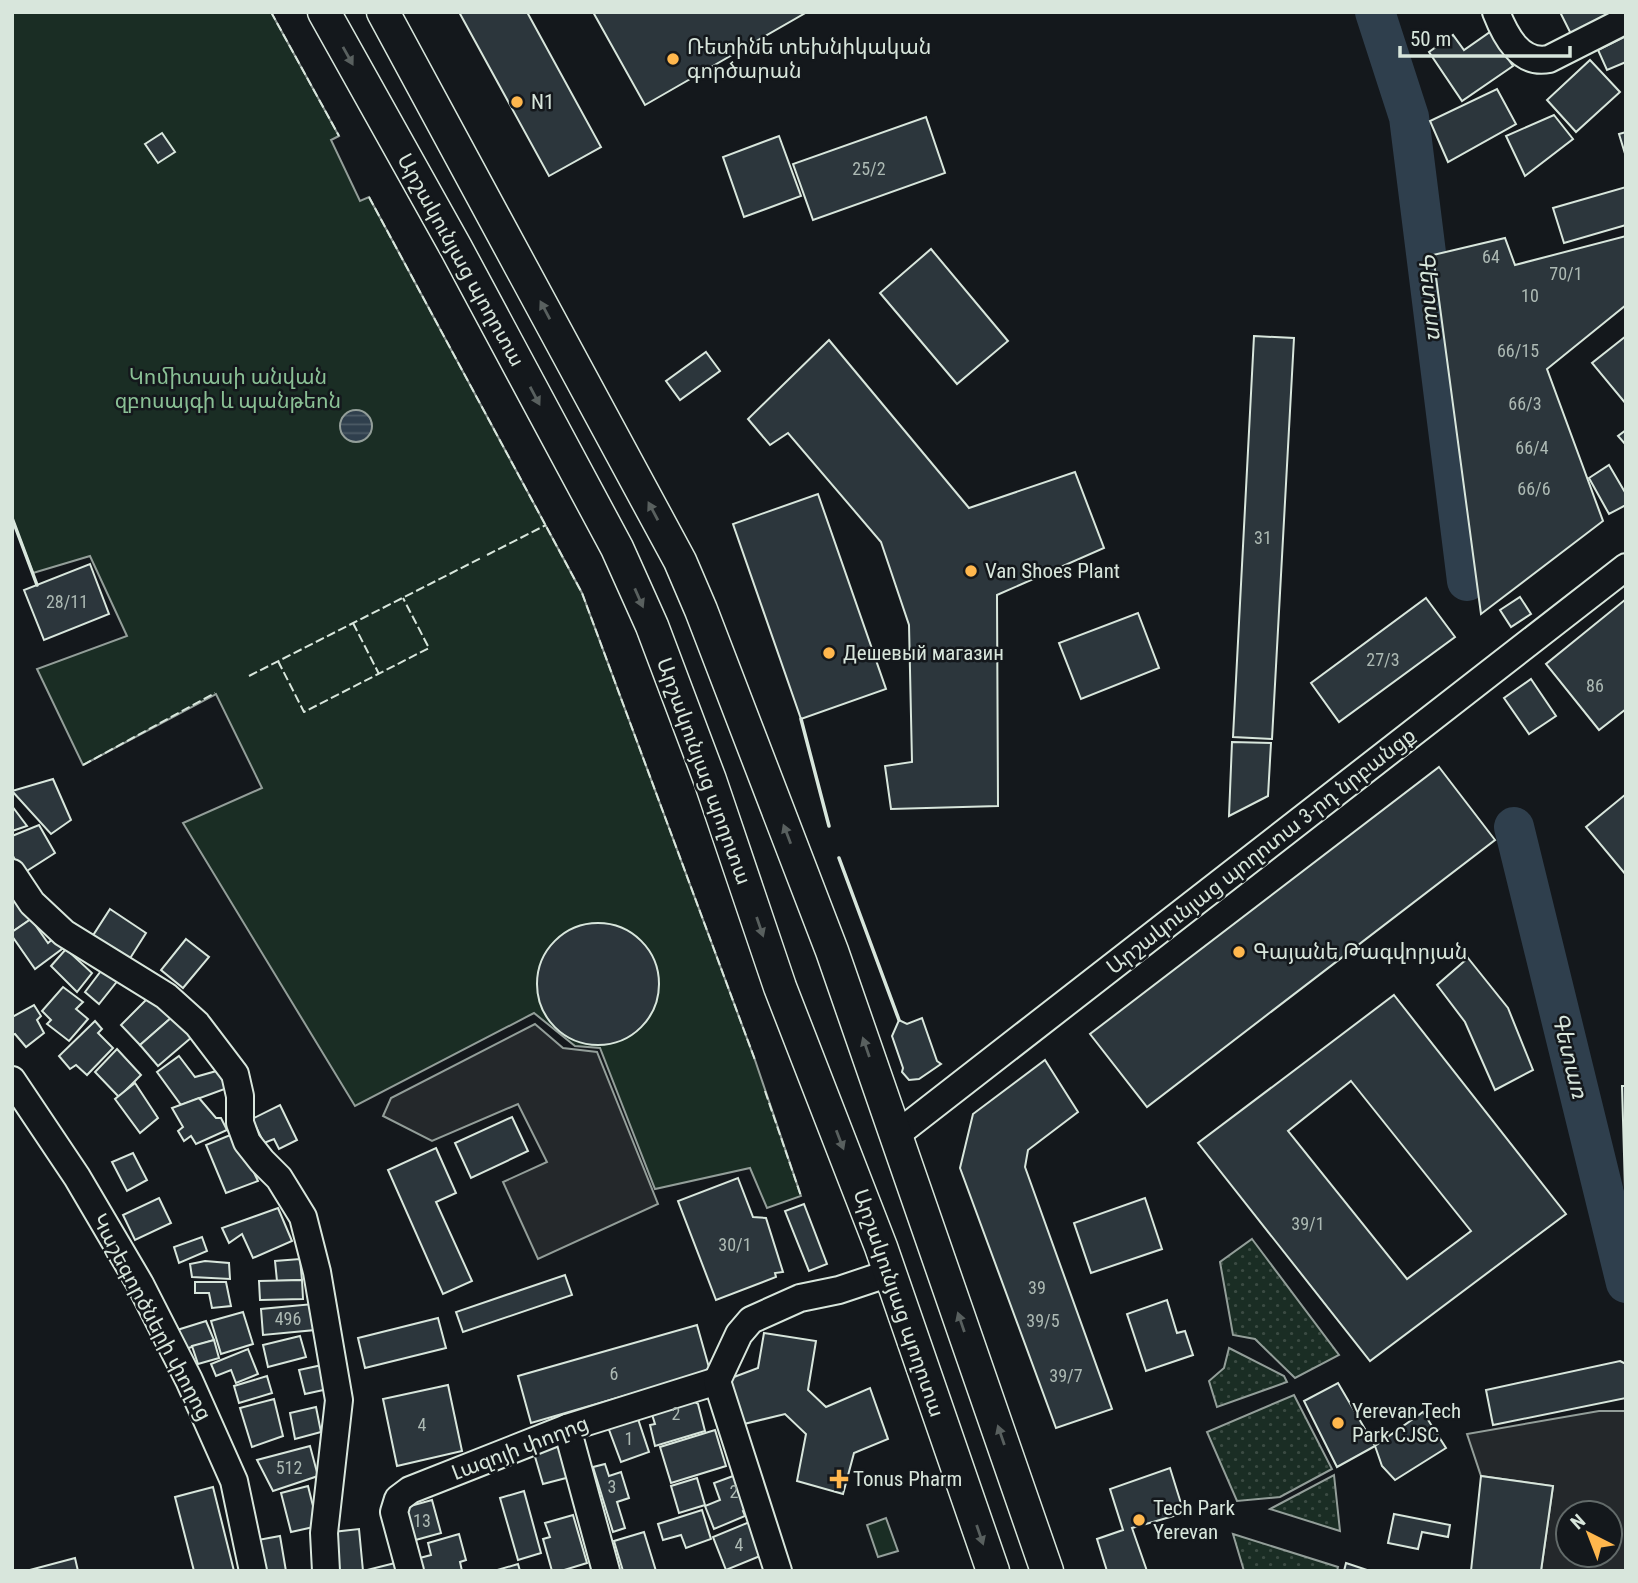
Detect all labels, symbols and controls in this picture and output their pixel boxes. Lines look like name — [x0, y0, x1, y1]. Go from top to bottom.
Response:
scale bar — [1400, 14, 1570, 58]
text: 50 m — [1410, 27, 1451, 51]
place label: Ռետինե տեխնիկական գործարան — [687, 35, 931, 83]
one-way arrow — [342, 47, 354, 66]
marker: Ռետինե տեխնիկական գործարան — [665, 51, 681, 67]
place label: N1 — [531, 90, 554, 114]
marker: N1 — [509, 94, 525, 110]
street label: Արշակունյաց պողոտա — [392, 149, 530, 371]
house number: 25/2 — [852, 158, 886, 179]
house number: 64 — [1482, 246, 1500, 267]
water label: Գետառ — [1412, 250, 1449, 341]
house number: 70/1 — [1549, 263, 1583, 284]
house number: 10 — [1521, 285, 1539, 306]
one-way arrow — [539, 300, 551, 320]
house number: 66/15 — [1497, 340, 1539, 361]
park label: Կոմիտասի անվան զբոսայգի և պանթեոն — [115, 365, 341, 413]
one-way arrow — [529, 386, 541, 406]
house number: 66/3 — [1508, 393, 1542, 414]
house number: 66/4 — [1515, 437, 1549, 458]
house number: 66/6 — [1517, 478, 1551, 499]
one-way arrow — [647, 501, 659, 520]
house number: 31 — [1254, 527, 1272, 548]
place label: Van Shoes Plant — [985, 559, 1120, 583]
marker: Van Shoes Plant — [963, 563, 979, 579]
one-way arrow — [634, 588, 645, 609]
house number: 28/11 — [46, 591, 88, 612]
place label: Дешевый магазин — [843, 641, 1004, 665]
marker: Дешевый магазин — [821, 645, 837, 661]
house number: 27/3 — [1366, 649, 1400, 670]
street label: Արշակունյաց պողոտա — [652, 654, 756, 888]
house number: 86 — [1586, 675, 1604, 696]
street label: Արշակունյաց պողոտա 3-րդ նրբանցք — [1102, 723, 1420, 979]
one-way arrow — [781, 823, 792, 844]
one-way arrow — [755, 916, 766, 937]
place label: Գայանե Թագվորյան — [1253, 940, 1467, 964]
marker: Գայանե Թագվորյան — [1231, 944, 1247, 960]
water label: Գետառ — [1546, 1009, 1593, 1102]
one-way arrow — [860, 1036, 871, 1057]
one-way arrow — [835, 1129, 846, 1150]
street label: Արշակունյաց պողոտա — [849, 1186, 949, 1420]
street label: Կաշեգործների փողոց — [87, 1210, 217, 1424]
house number: 39/1 — [1291, 1213, 1325, 1234]
house number: 30/1 — [718, 1234, 752, 1255]
house number: 39 — [1028, 1277, 1046, 1298]
house number: 496 — [275, 1308, 301, 1329]
house number: 39/5 — [1026, 1310, 1060, 1331]
one-way arrow — [955, 1312, 966, 1333]
house number: 6 — [610, 1363, 618, 1384]
house number: 39/7 — [1049, 1365, 1083, 1386]
place label: Yerevan Tech Park CJSC — [1352, 1399, 1461, 1447]
house number: 2 — [672, 1403, 681, 1424]
street label: Լազոյի փողոց — [448, 1411, 592, 1485]
house number: 4 — [418, 1414, 427, 1435]
marker: Yerevan Tech Park CJSC — [1330, 1415, 1346, 1431]
one-way arrow — [995, 1425, 1006, 1446]
house number: 1 — [625, 1428, 633, 1449]
house number: 512 — [276, 1457, 302, 1478]
place label: Tonus Pharm — [853, 1467, 962, 1491]
marker: Tonus Pharm — [831, 1471, 847, 1487]
house number: 3 — [608, 1476, 616, 1497]
house number: 2 — [730, 1481, 739, 1502]
place label: Tech Park Yerevan — [1153, 1496, 1235, 1544]
north arrow — [1554, 1499, 1624, 1569]
text: N — [1566, 1509, 1590, 1534]
house number: 13 — [413, 1510, 431, 1531]
marker: Tech Park Yerevan — [1131, 1512, 1147, 1528]
one-way arrow — [975, 1524, 986, 1545]
house number: 4 — [735, 1534, 744, 1555]

